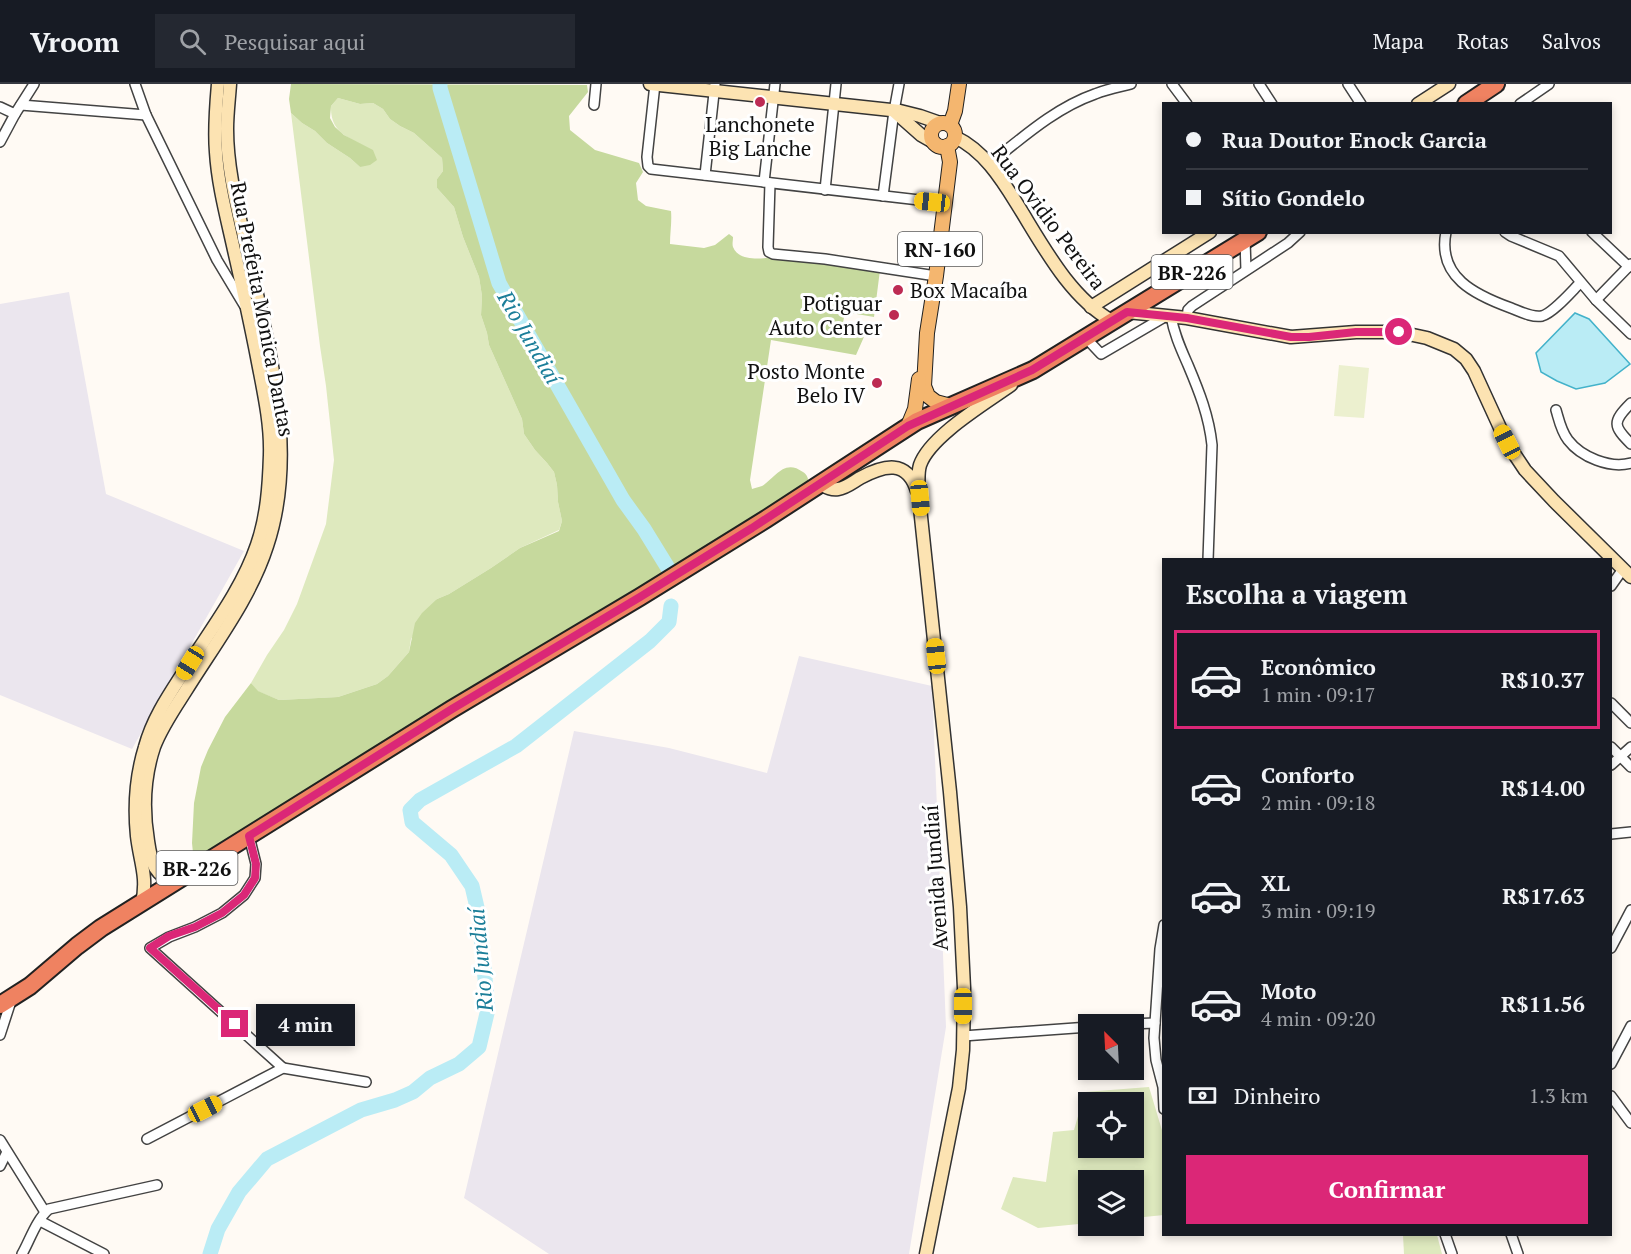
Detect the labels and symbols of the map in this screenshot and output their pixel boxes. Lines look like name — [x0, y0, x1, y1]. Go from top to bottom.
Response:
marker: Lanchonete Big Lanche — [753, 95, 767, 109]
place label: Lanchonete Big Lanche — [705, 110, 815, 162]
street label: Rua Ovidio Pereira — [985, 139, 1113, 295]
street label: Rua Prefeita Monica Dantas — [225, 179, 301, 439]
car — [913, 191, 951, 213]
road number: RN-160 — [898, 232, 982, 266]
road number: BR-226 — [1152, 255, 1232, 289]
place label: Box Macaíba — [910, 276, 1028, 304]
marker: Box Macaíba — [891, 283, 905, 297]
water label: Rio Jundiaí — [491, 284, 570, 392]
place label: Potiguar Auto Center — [769, 289, 882, 341]
marker: Potiguar Auto Center — [887, 308, 901, 322]
route start — [1385, 318, 1412, 345]
place label: Posto Monte Belo IV — [747, 357, 866, 409]
marker: Posto Monte Belo IV — [870, 376, 884, 390]
car — [1491, 422, 1523, 462]
car — [909, 479, 931, 517]
car — [925, 637, 947, 675]
car — [173, 643, 207, 683]
street label: Avenida Jundiaí — [916, 803, 954, 952]
road number: BR-226 — [156, 851, 238, 885]
water label: Rio Jundiaí — [461, 904, 499, 1014]
car — [954, 988, 972, 1024]
callout: 4 min — [256, 1003, 355, 1045]
route end — [221, 1010, 248, 1037]
north arrow — [1078, 1014, 1144, 1080]
car — [185, 1093, 225, 1125]

